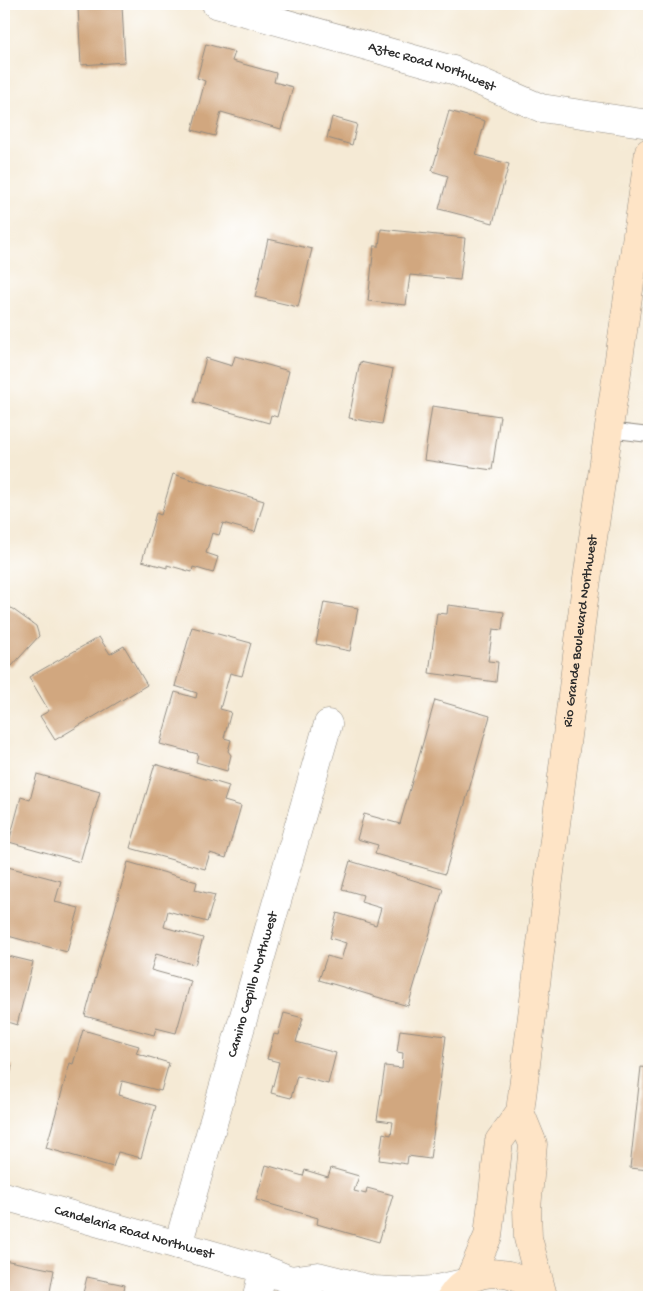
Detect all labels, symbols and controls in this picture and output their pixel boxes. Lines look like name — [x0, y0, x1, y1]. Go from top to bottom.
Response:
street label: Aztec Road Northwest — [366, 38, 499, 96]
street label: Rio Grande Boulevard Northwest — [560, 533, 602, 728]
street label: Camino Cepillo Northwest — [224, 909, 282, 1059]
street label: Candelaria Road Northwest — [52, 1202, 217, 1264]

